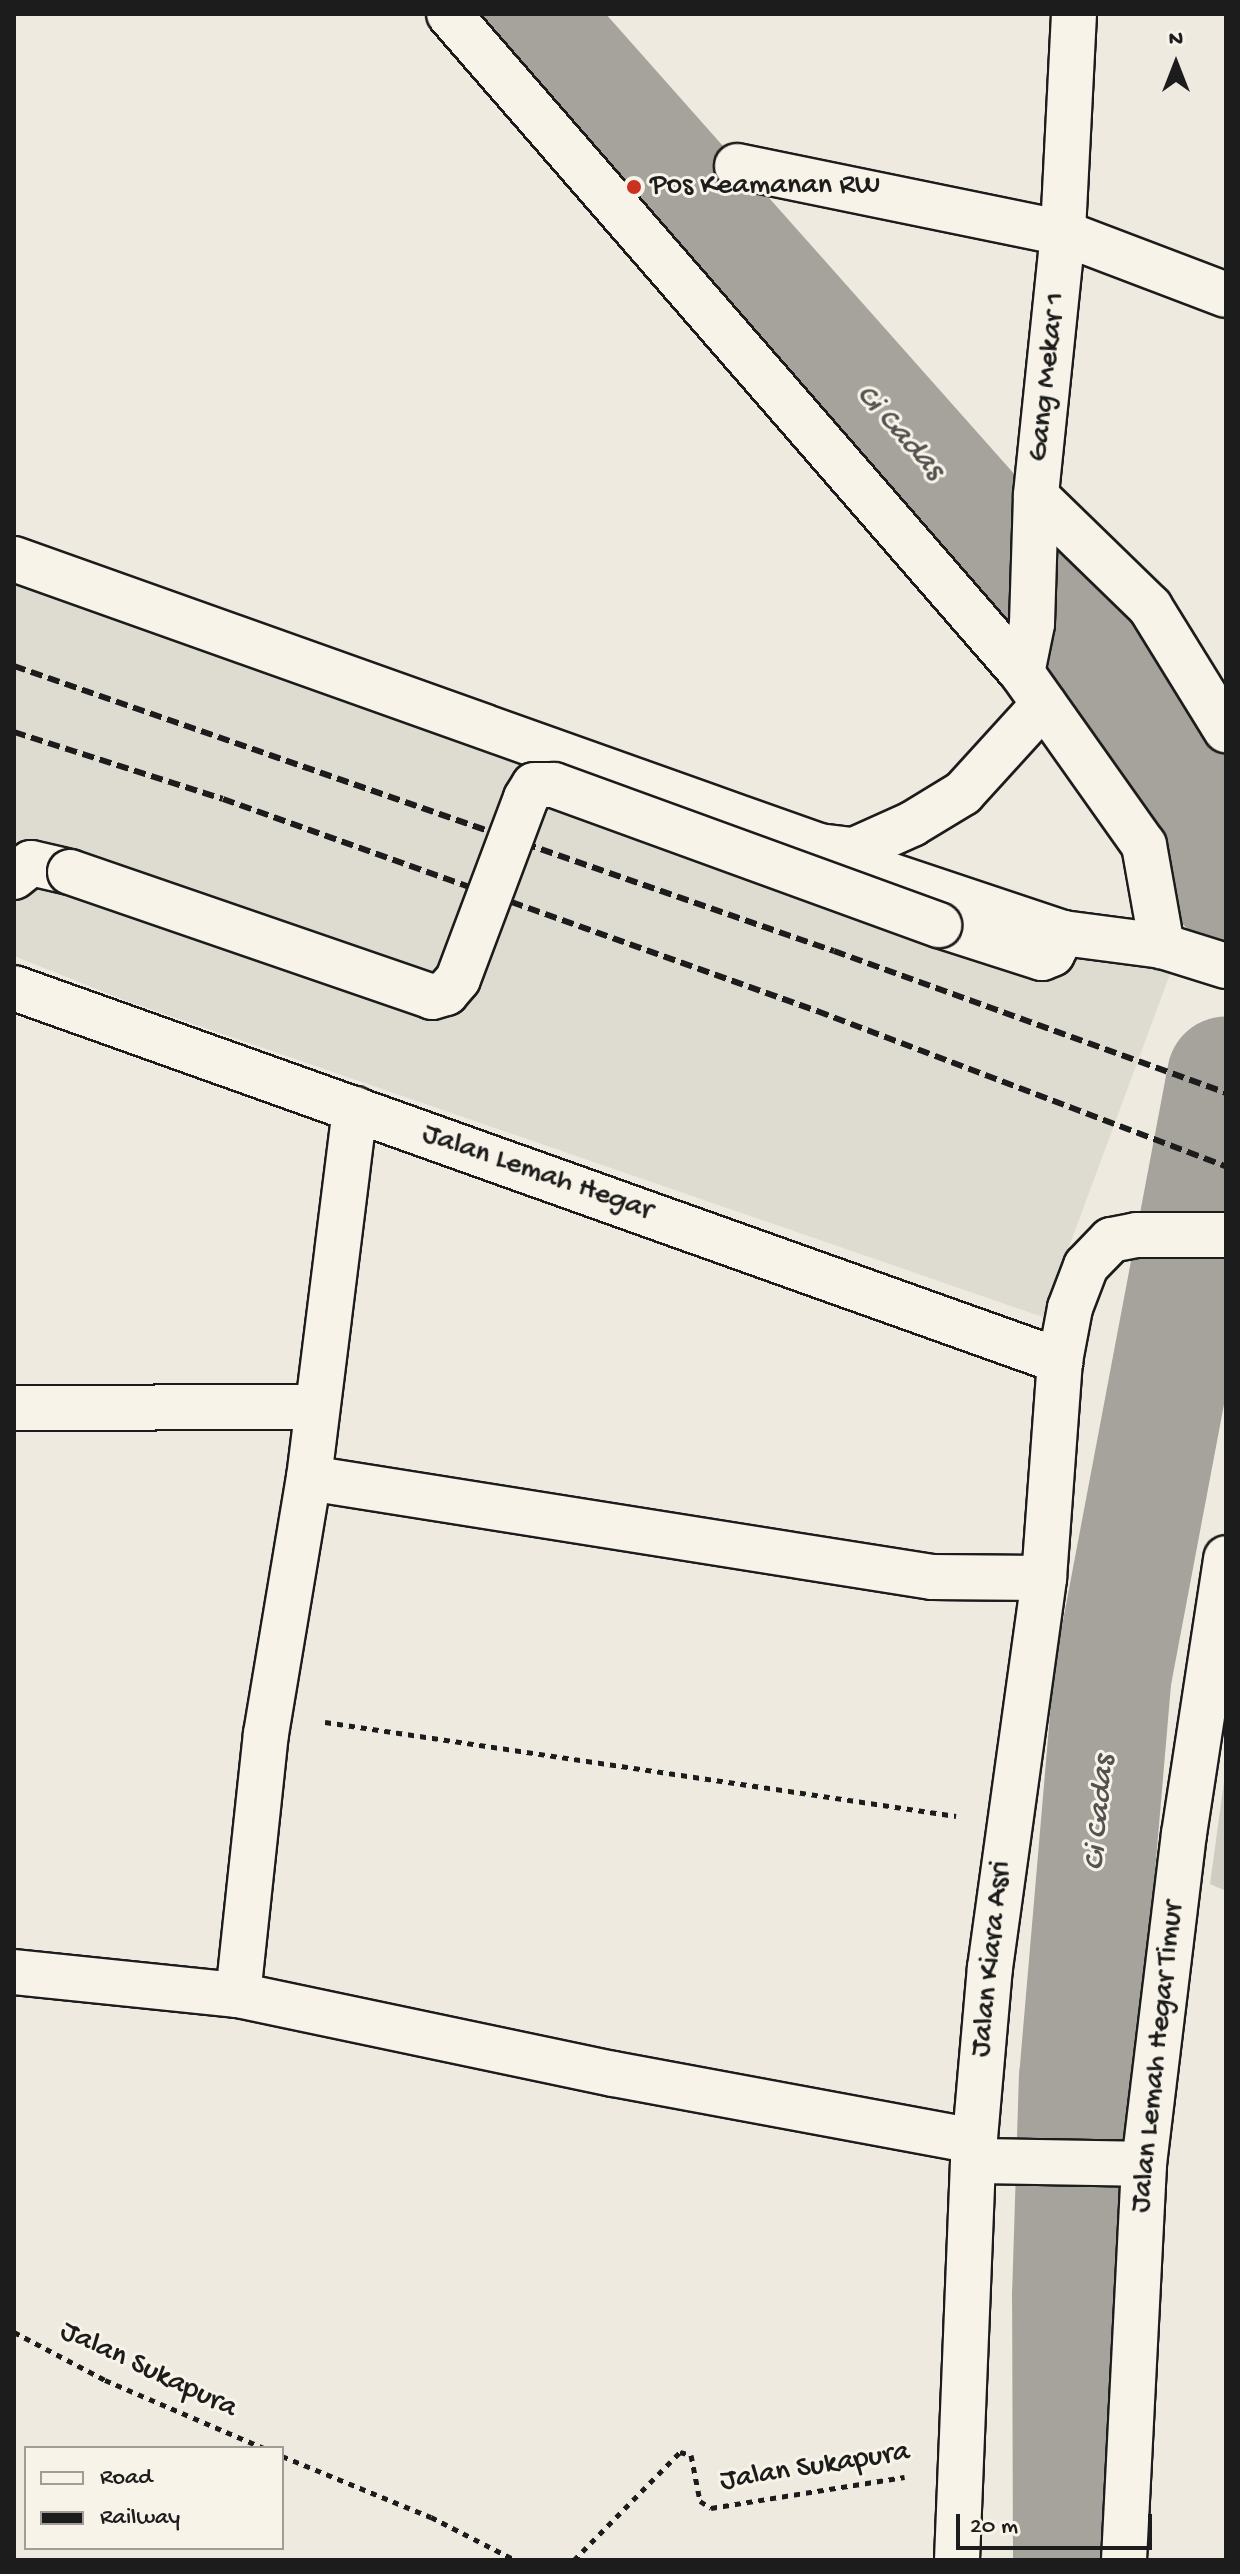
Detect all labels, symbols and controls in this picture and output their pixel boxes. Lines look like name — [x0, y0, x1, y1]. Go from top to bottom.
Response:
north arrow — [1136, 24, 1216, 104]
text: N — [1169, 27, 1183, 53]
place label: Pos Keamanan RW — [650, 169, 880, 205]
marker: Pos Keamanan RW — [625, 178, 643, 196]
street label: Gang Mekar 1 — [1022, 290, 1076, 464]
water label: Ci Cadas — [846, 377, 952, 489]
street label: Jalan Lemah Hegar — [417, 1118, 657, 1230]
water label: Ci Cadas — [1077, 1754, 1125, 1872]
street label: Jalan Kiara Asri — [965, 1859, 1021, 2059]
street label: Jalan Lemah Hegar Timur — [1125, 1900, 1193, 2214]
street label: Jalan Sukapura — [54, 2314, 242, 2428]
street label: Jalan Sukapura — [718, 2435, 912, 2501]
legend — [24, 2446, 284, 2550]
text: Road — [100, 2464, 152, 2493]
scale bar — [960, 2498, 1156, 2548]
text: Railway — [100, 2504, 180, 2533]
text: 20 m — [970, 2513, 1018, 2542]

